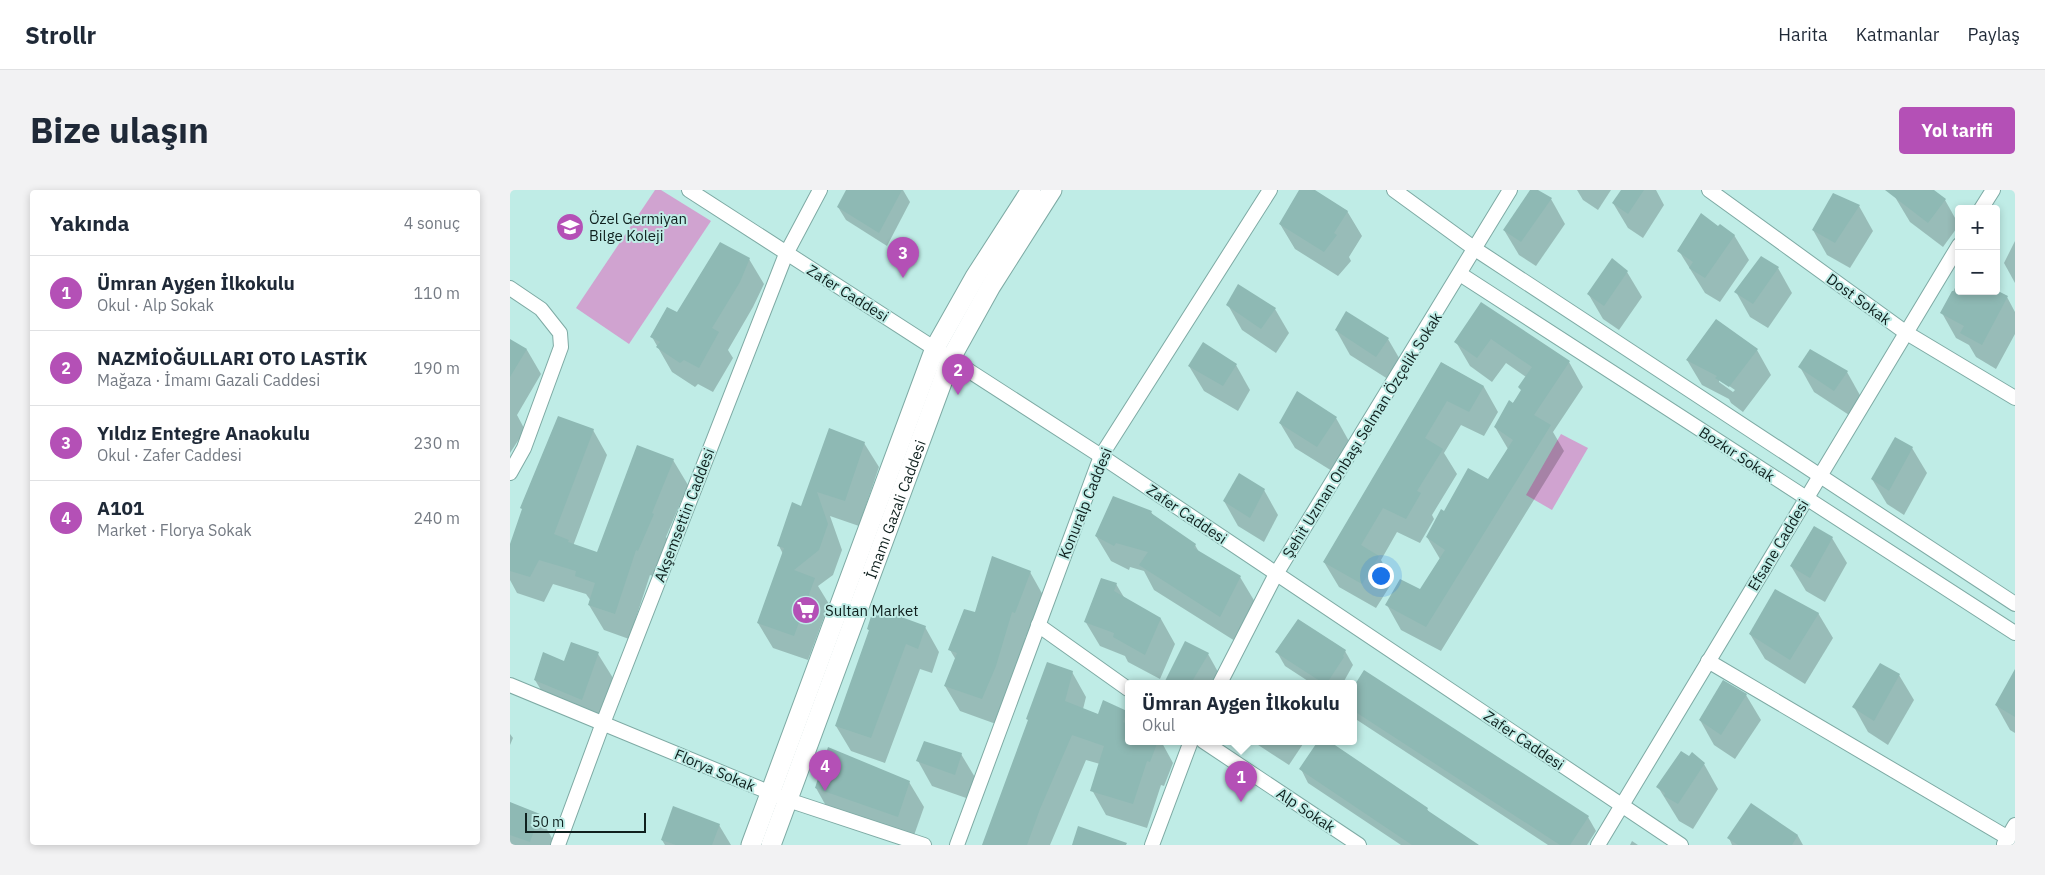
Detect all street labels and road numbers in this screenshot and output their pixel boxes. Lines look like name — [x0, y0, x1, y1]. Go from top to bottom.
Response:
street label: Zafer Caddesi — [804, 260, 892, 326]
street label: Dost Sokak — [1823, 269, 1895, 329]
street label: Şehit Uzman Onbaşı Selman Özçelik Sokak — [1278, 309, 1446, 561]
street label: Bozkır Sokak — [1695, 422, 1779, 486]
street label: İmamı Gazali Caddesi — [861, 437, 929, 581]
street label: Akşemsettin Caddesi — [650, 445, 718, 585]
street label: Konuralp Caddesi — [1054, 445, 1116, 561]
street label: Zafer Caddesi — [1143, 480, 1231, 548]
street label: Efsane Caddesi — [1743, 496, 1813, 594]
street label: Zafer Caddesi — [1480, 706, 1568, 774]
street label: Florya Sokak — [672, 744, 758, 796]
street label: Alp Sokak — [1273, 783, 1339, 837]

